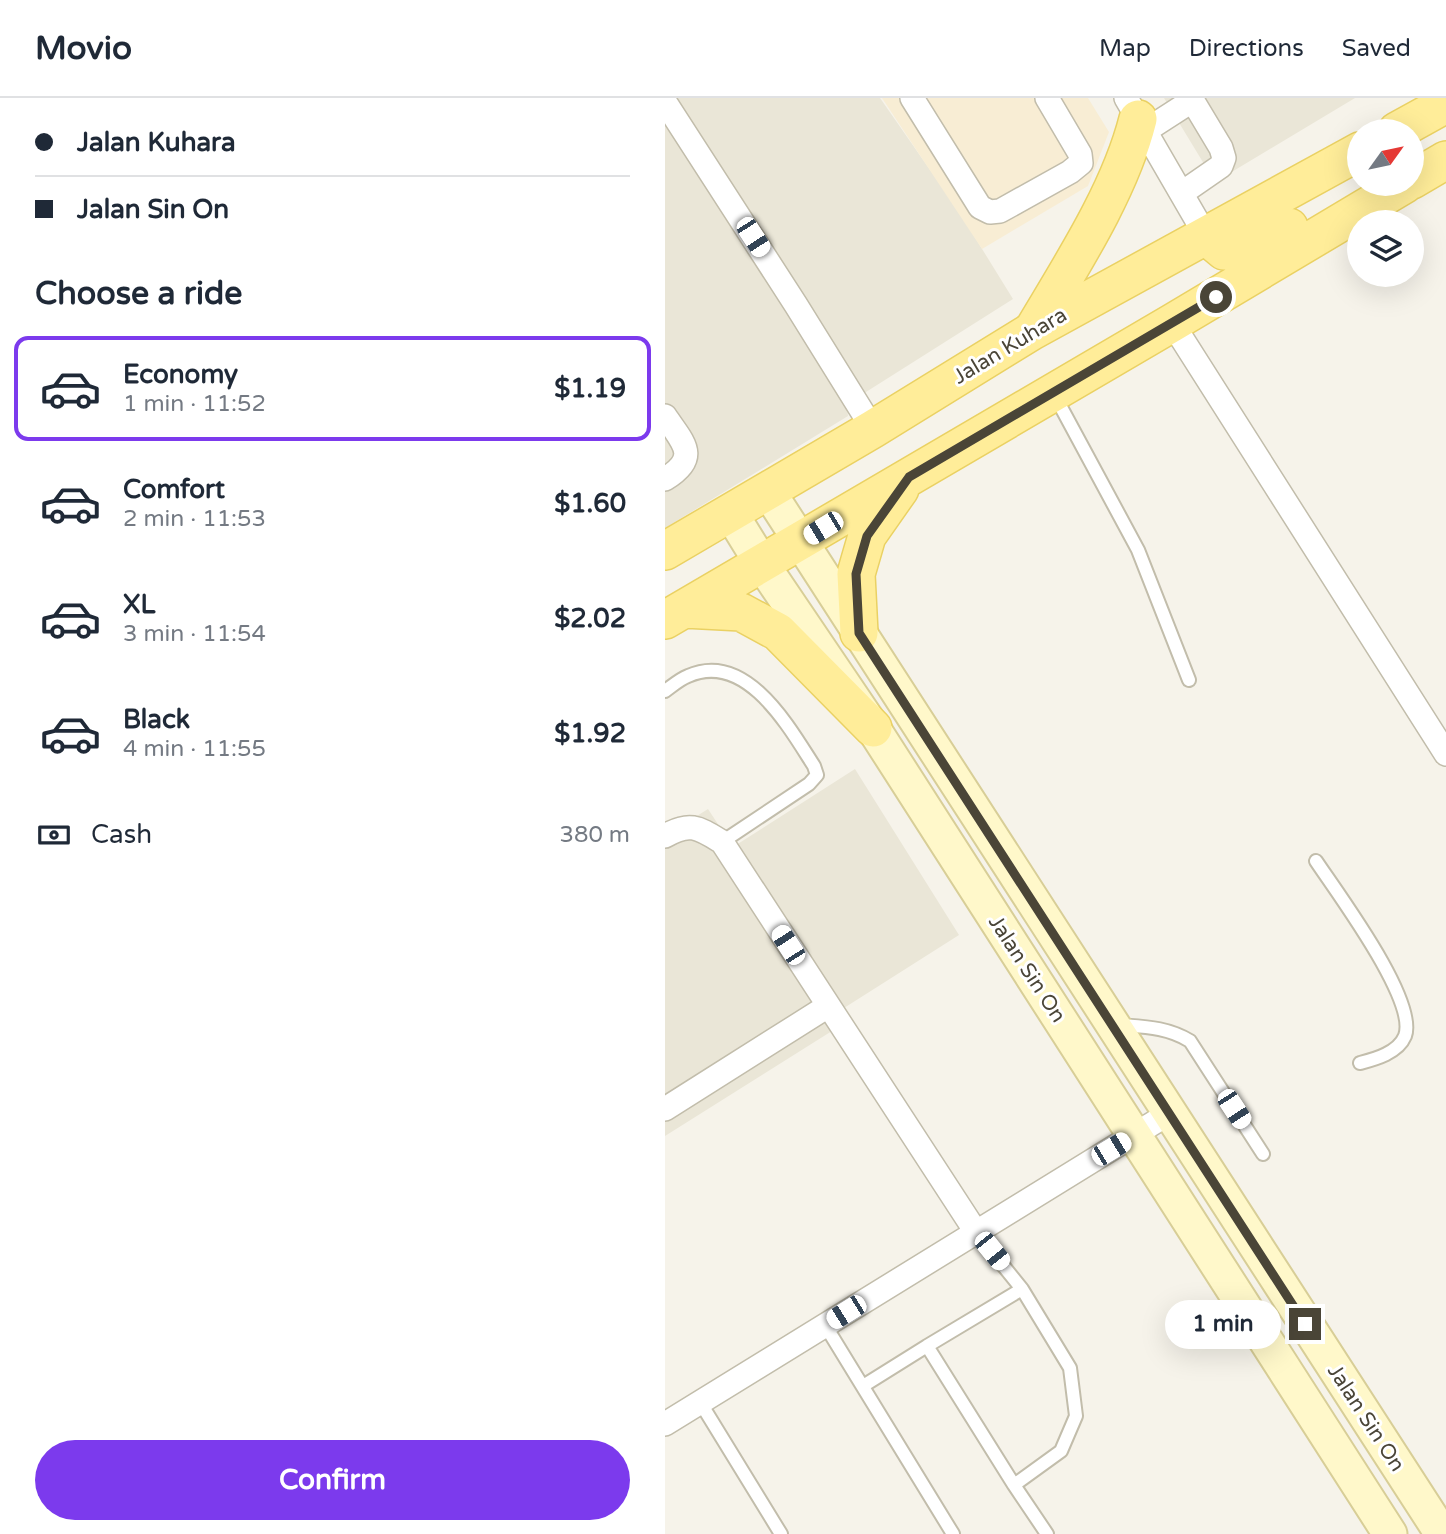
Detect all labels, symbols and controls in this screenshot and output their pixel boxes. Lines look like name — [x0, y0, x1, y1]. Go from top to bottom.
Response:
text: Movio — [35, 29, 132, 68]
text: Map — [1099, 34, 1151, 63]
text: Directions — [1189, 34, 1304, 63]
text: Saved — [1342, 34, 1411, 63]
north arrow — [1347, 119, 1425, 196]
map controls — [1347, 119, 1424, 287]
text: Jalan Kuhara — [77, 127, 236, 158]
text: Jalan Sin On — [77, 194, 229, 225]
button: layers — [1347, 210, 1424, 287]
car — [733, 214, 774, 260]
text: Choose a ride — [35, 275, 242, 313]
route start — [1200, 281, 1232, 313]
street label: Jalan Kuhara — [949, 302, 1071, 390]
icon: car — [39, 357, 102, 420]
text: Economy — [123, 359, 238, 390]
text: $1.19 — [554, 373, 626, 404]
text: 1 min · 11:52 — [123, 390, 266, 418]
icon: car — [39, 472, 102, 535]
text: Comfort — [123, 474, 225, 505]
text: $1.60 — [554, 488, 626, 519]
text: 2 min · 11:53 — [123, 505, 266, 533]
car — [800, 508, 847, 548]
icon: car — [39, 587, 102, 650]
text: XL — [123, 589, 155, 620]
text: $2.02 — [554, 603, 626, 634]
text: 3 min · 11:54 — [123, 620, 266, 648]
icon: car — [39, 702, 102, 765]
text: Black — [123, 704, 190, 735]
text: $1.92 — [554, 718, 626, 749]
text: 4 min · 11:55 — [123, 735, 266, 763]
icon: cash — [35, 816, 73, 854]
text: Cash — [91, 819, 152, 850]
text: 380 m — [560, 821, 630, 849]
street label: Jalan Sin On — [983, 911, 1071, 1027]
car — [768, 922, 809, 968]
car — [1214, 1086, 1255, 1132]
car — [1088, 1129, 1135, 1169]
car — [971, 1228, 1014, 1274]
car — [823, 1292, 870, 1332]
callout: 1 min — [1165, 1300, 1281, 1348]
route end — [1289, 1308, 1321, 1340]
text: 1 min — [1192, 1310, 1254, 1338]
street label: Jalan Sin On — [1322, 1360, 1410, 1476]
button: Confirm — [35, 1440, 630, 1520]

